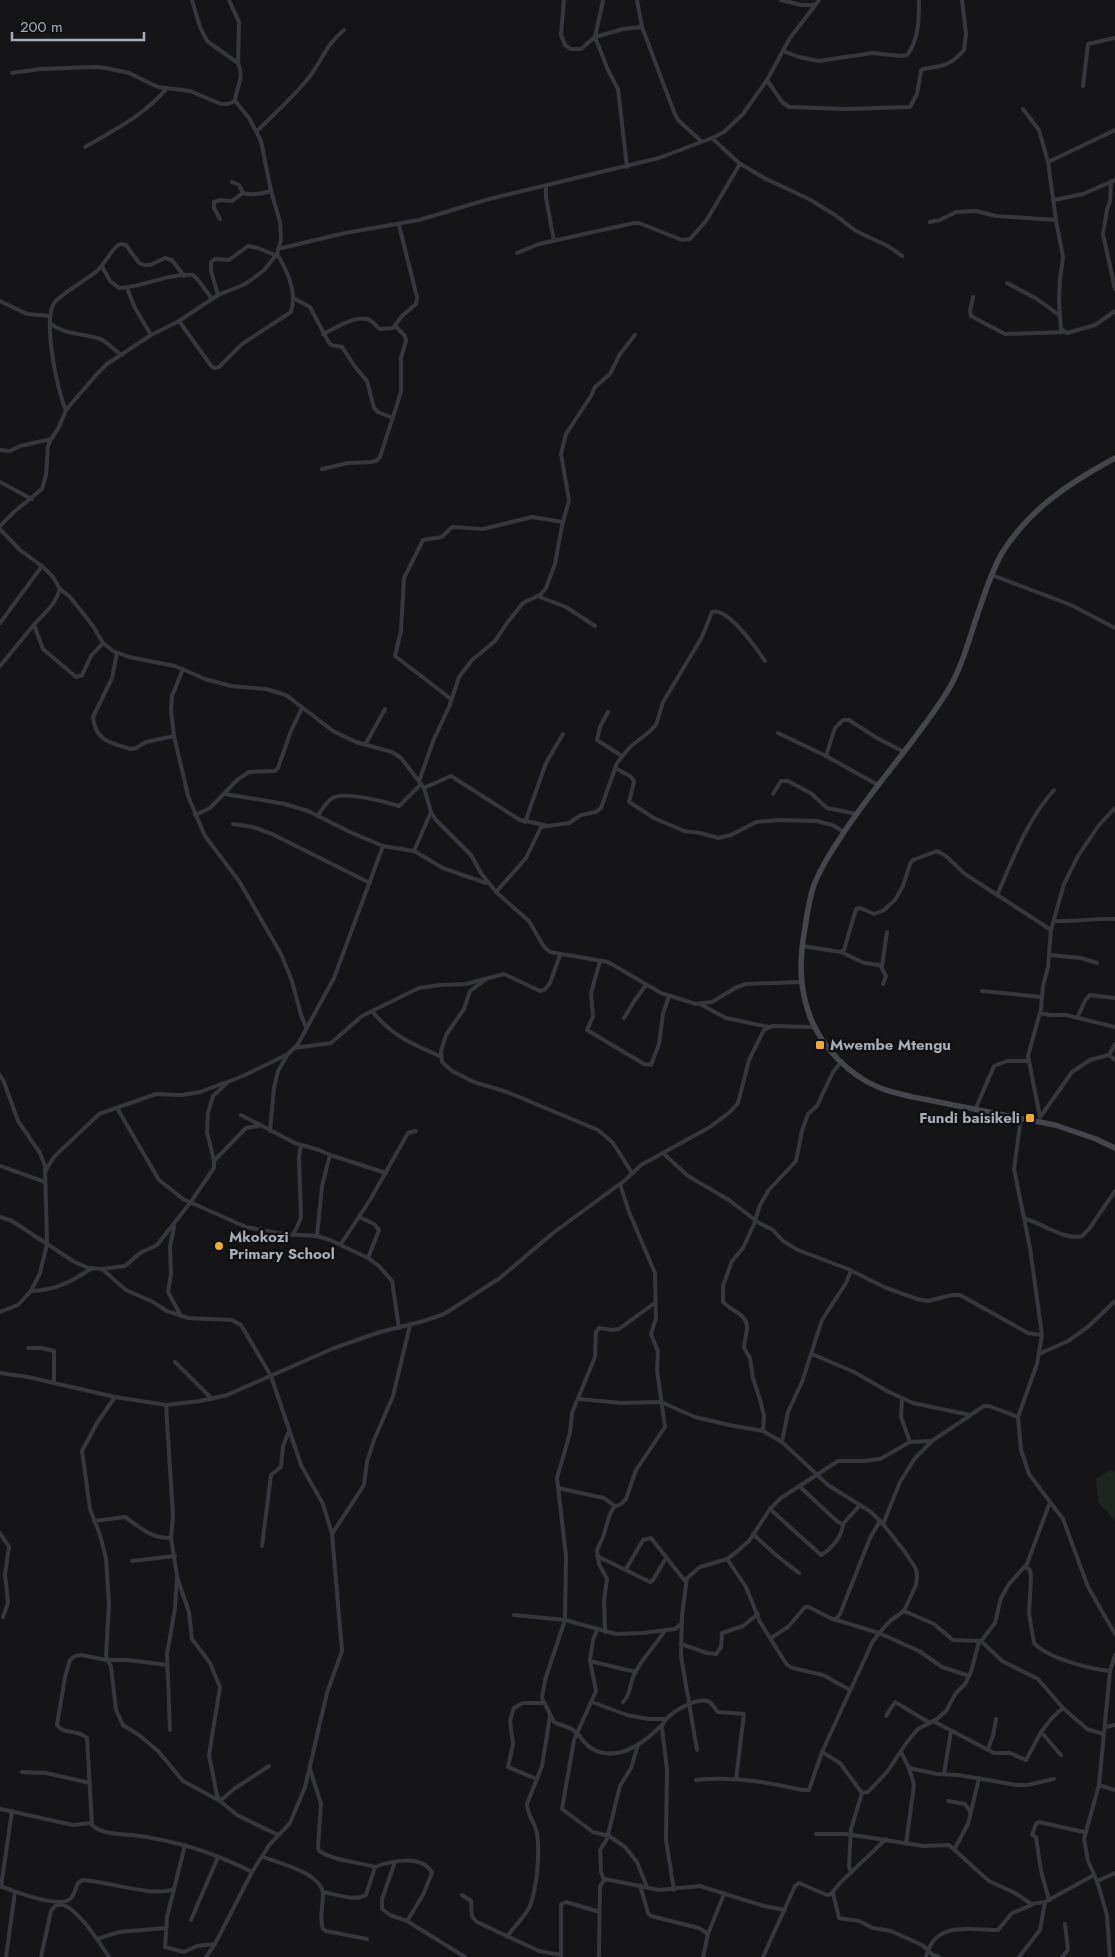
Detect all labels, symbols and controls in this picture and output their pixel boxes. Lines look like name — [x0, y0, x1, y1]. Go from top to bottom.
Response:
scale bar — [12, 10, 145, 42]
text: 200 m — [20, 16, 63, 38]
place label: Mwembe Mtengu — [830, 1034, 951, 1056]
marker: Mwembe Mtengu — [814, 1039, 826, 1051]
place label: Fundi baisikeli — [919, 1107, 1020, 1129]
marker: Fundi baisikeli — [1024, 1112, 1036, 1124]
place label: Mkokozi Primary School — [229, 1226, 335, 1265]
marker: Mkokozi Primary School — [213, 1240, 225, 1252]

